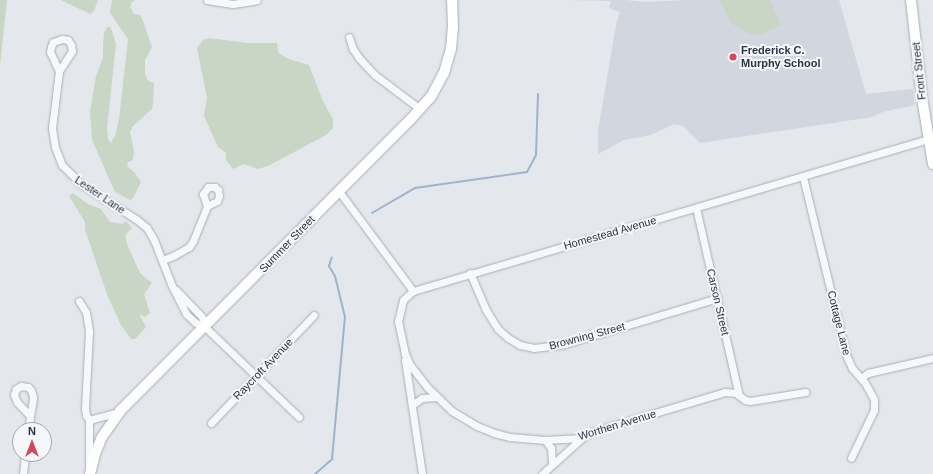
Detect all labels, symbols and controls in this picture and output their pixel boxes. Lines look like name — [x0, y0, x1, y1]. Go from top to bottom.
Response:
street label: Front Street — [909, 41, 929, 101]
place label: Frederick C. Murphy School — [741, 44, 820, 70]
marker: Frederick C. Murphy School — [728, 52, 738, 62]
street label: Lester Lane — [72, 173, 128, 217]
street label: Summer Street — [257, 213, 317, 275]
street label: Homestead Avenue — [562, 213, 658, 253]
street label: Carson Street — [704, 267, 732, 337]
street label: Cottage Lane — [825, 289, 853, 357]
street label: Browning Street — [547, 319, 627, 353]
street label: Raycroft Avenue — [230, 335, 296, 403]
street label: Worthen Avenue — [576, 407, 658, 443]
north arrow — [12, 422, 52, 462]
text: N — [28, 425, 36, 437]

